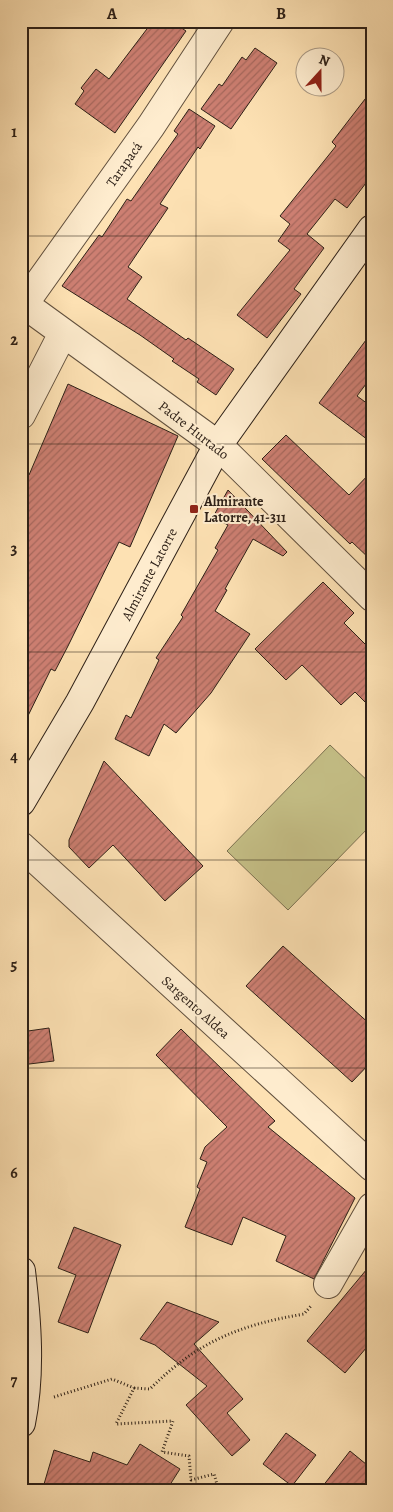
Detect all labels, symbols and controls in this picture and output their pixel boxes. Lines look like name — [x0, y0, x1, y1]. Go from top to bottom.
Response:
text: A — [106, 3, 118, 25]
text: B — [276, 3, 286, 25]
north arrow — [296, 48, 346, 98]
text: N — [316, 50, 333, 71]
text: 1 — [11, 121, 17, 143]
street label: Tarapacá — [102, 137, 147, 191]
text: 2 — [10, 329, 18, 351]
street label: Padre Hurtado — [154, 397, 233, 464]
place label: Almirante Latorre, 41-311 — [203, 492, 286, 527]
marker: Almirante Latorre, 41-311 — [188, 503, 200, 515]
street label: Almirante Latorre — [117, 525, 182, 625]
text: 3 — [11, 538, 18, 560]
text: 4 — [10, 746, 18, 768]
text: 5 — [11, 954, 18, 976]
street label: Sargento Aldea — [157, 972, 234, 1044]
text: 6 — [10, 1162, 18, 1184]
text: 7 — [11, 1370, 18, 1392]

